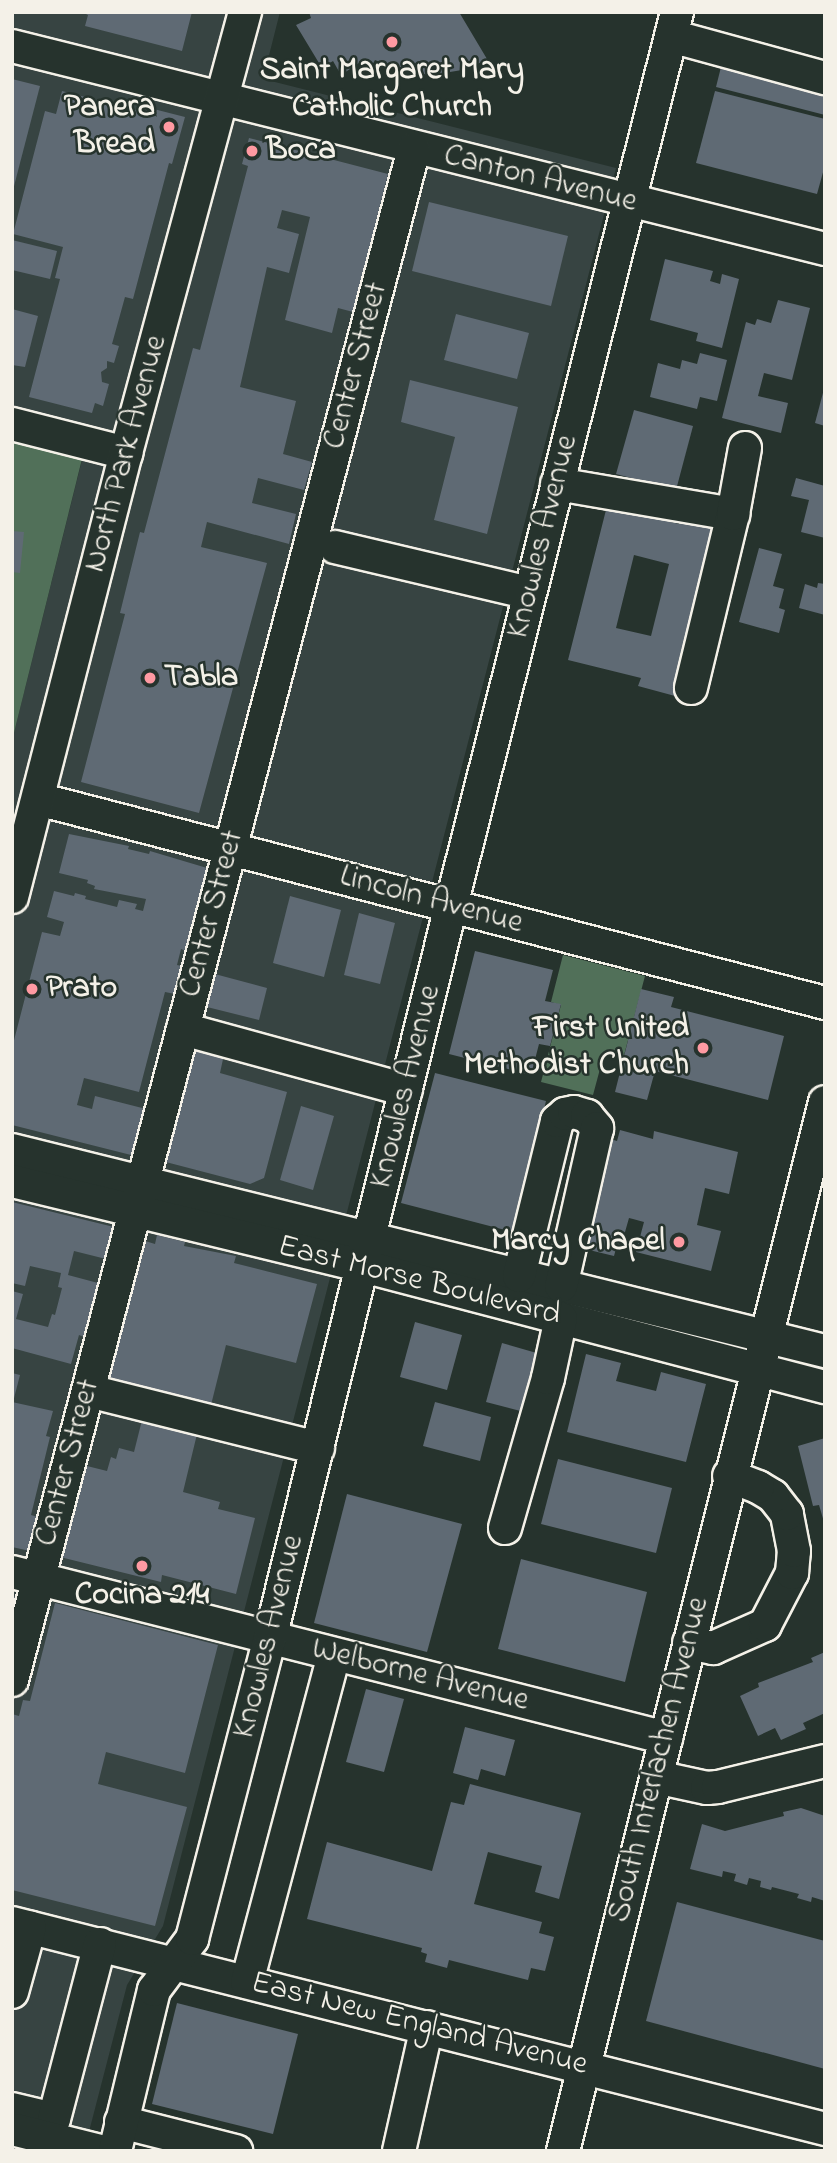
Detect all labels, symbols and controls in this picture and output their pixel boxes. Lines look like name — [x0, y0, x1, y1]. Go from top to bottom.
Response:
marker: Saint Margaret Mary Catholic Church — [384, 34, 400, 50]
place label: Saint Margaret Mary Catholic Church — [260, 53, 524, 128]
place label: Panera Bread — [64, 90, 155, 165]
marker: Panera Bread — [161, 119, 177, 135]
place label: Boca — [266, 132, 336, 170]
street label: Canton Avenue — [440, 137, 640, 223]
marker: Boca — [244, 143, 260, 159]
street label: Center Street — [316, 278, 398, 454]
street label: North Park Avenue — [77, 331, 177, 577]
street label: Knowles Avenue — [500, 431, 588, 643]
place label: Tabla — [164, 659, 238, 697]
marker: Tabla — [142, 670, 158, 686]
street label: Center Street — [172, 826, 254, 1002]
street label: Lincoln Avenue — [335, 858, 527, 944]
place label: Prato — [46, 970, 117, 1008]
marker: Prato — [24, 981, 40, 997]
street label: Knowles Avenue — [363, 981, 451, 1193]
place label: First United Methodist Church — [464, 1011, 689, 1086]
marker: First United Methodist Church — [695, 1040, 711, 1056]
place label: Marcy Chapel — [491, 1223, 665, 1261]
street label: East Morse Boulevard — [274, 1228, 564, 1336]
marker: Marcy Chapel — [671, 1234, 687, 1250]
street label: Center Street — [28, 1375, 110, 1551]
street label: Knowles Avenue — [226, 1531, 314, 1743]
marker: Cocina 214 — [134, 1558, 150, 1574]
place label: Cocina 214 — [75, 1577, 209, 1615]
street label: South Interlachen Avenue — [601, 1594, 719, 1926]
street label: Welborne Avenue — [308, 1631, 532, 1721]
street label: East New England Avenue — [247, 1965, 591, 2085]

